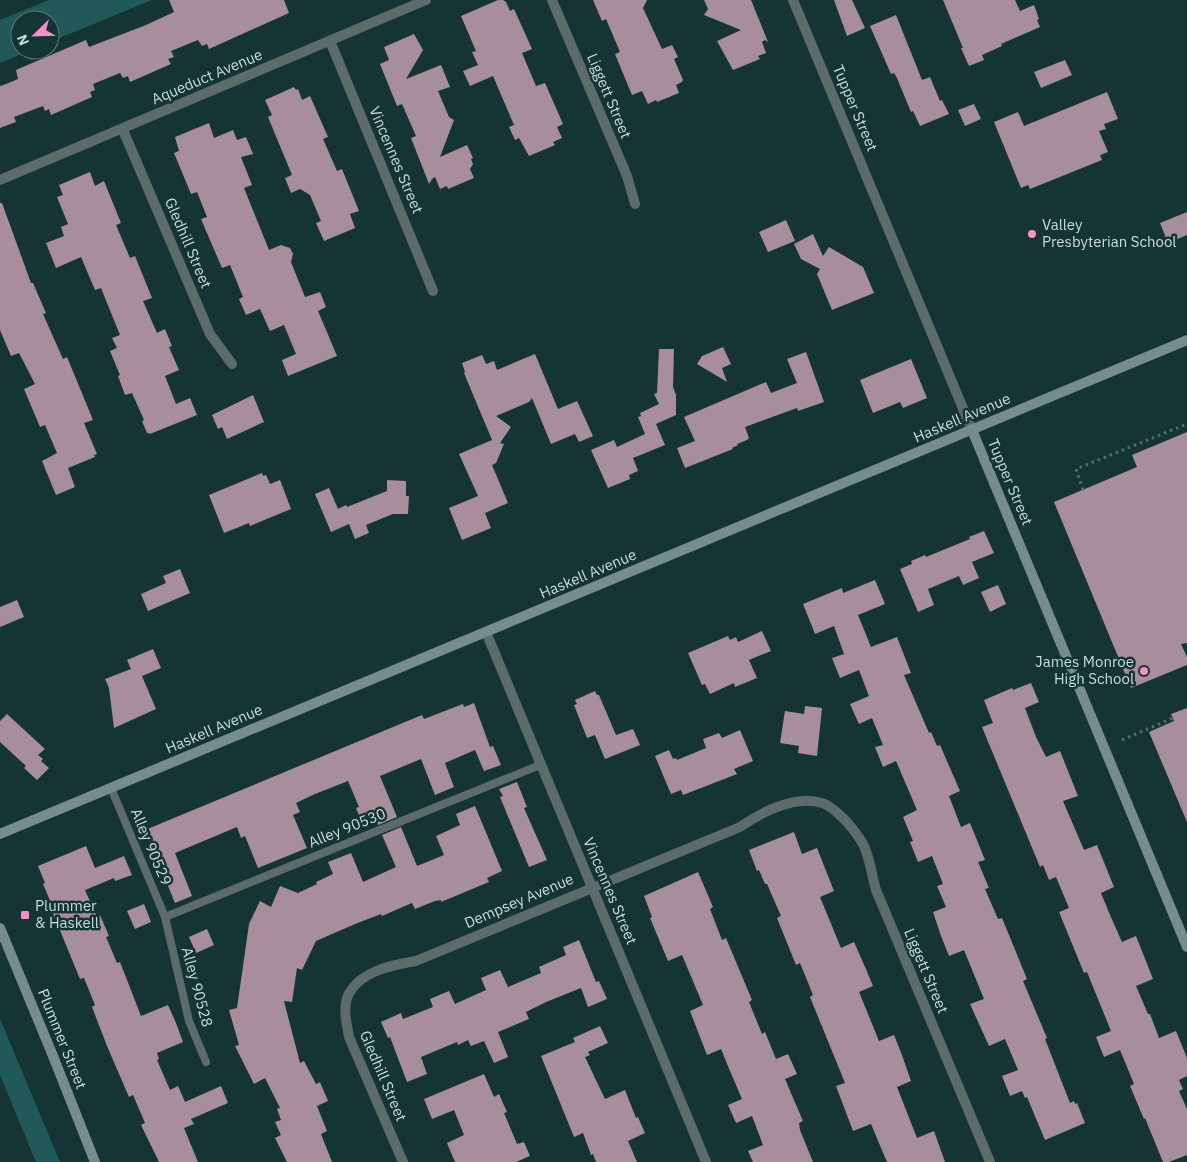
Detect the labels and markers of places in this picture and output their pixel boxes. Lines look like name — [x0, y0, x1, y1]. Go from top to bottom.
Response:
place label: Valley Presbyterian School — [1042, 215, 1176, 251]
marker: Valley Presbyterian School — [1026, 228, 1038, 240]
place label: James Monroe High School — [1035, 652, 1134, 688]
marker: James Monroe High School — [1138, 665, 1150, 677]
place label: Plummer & Haskell — [35, 896, 99, 932]
marker: Plummer & Haskell — [19, 909, 31, 921]

